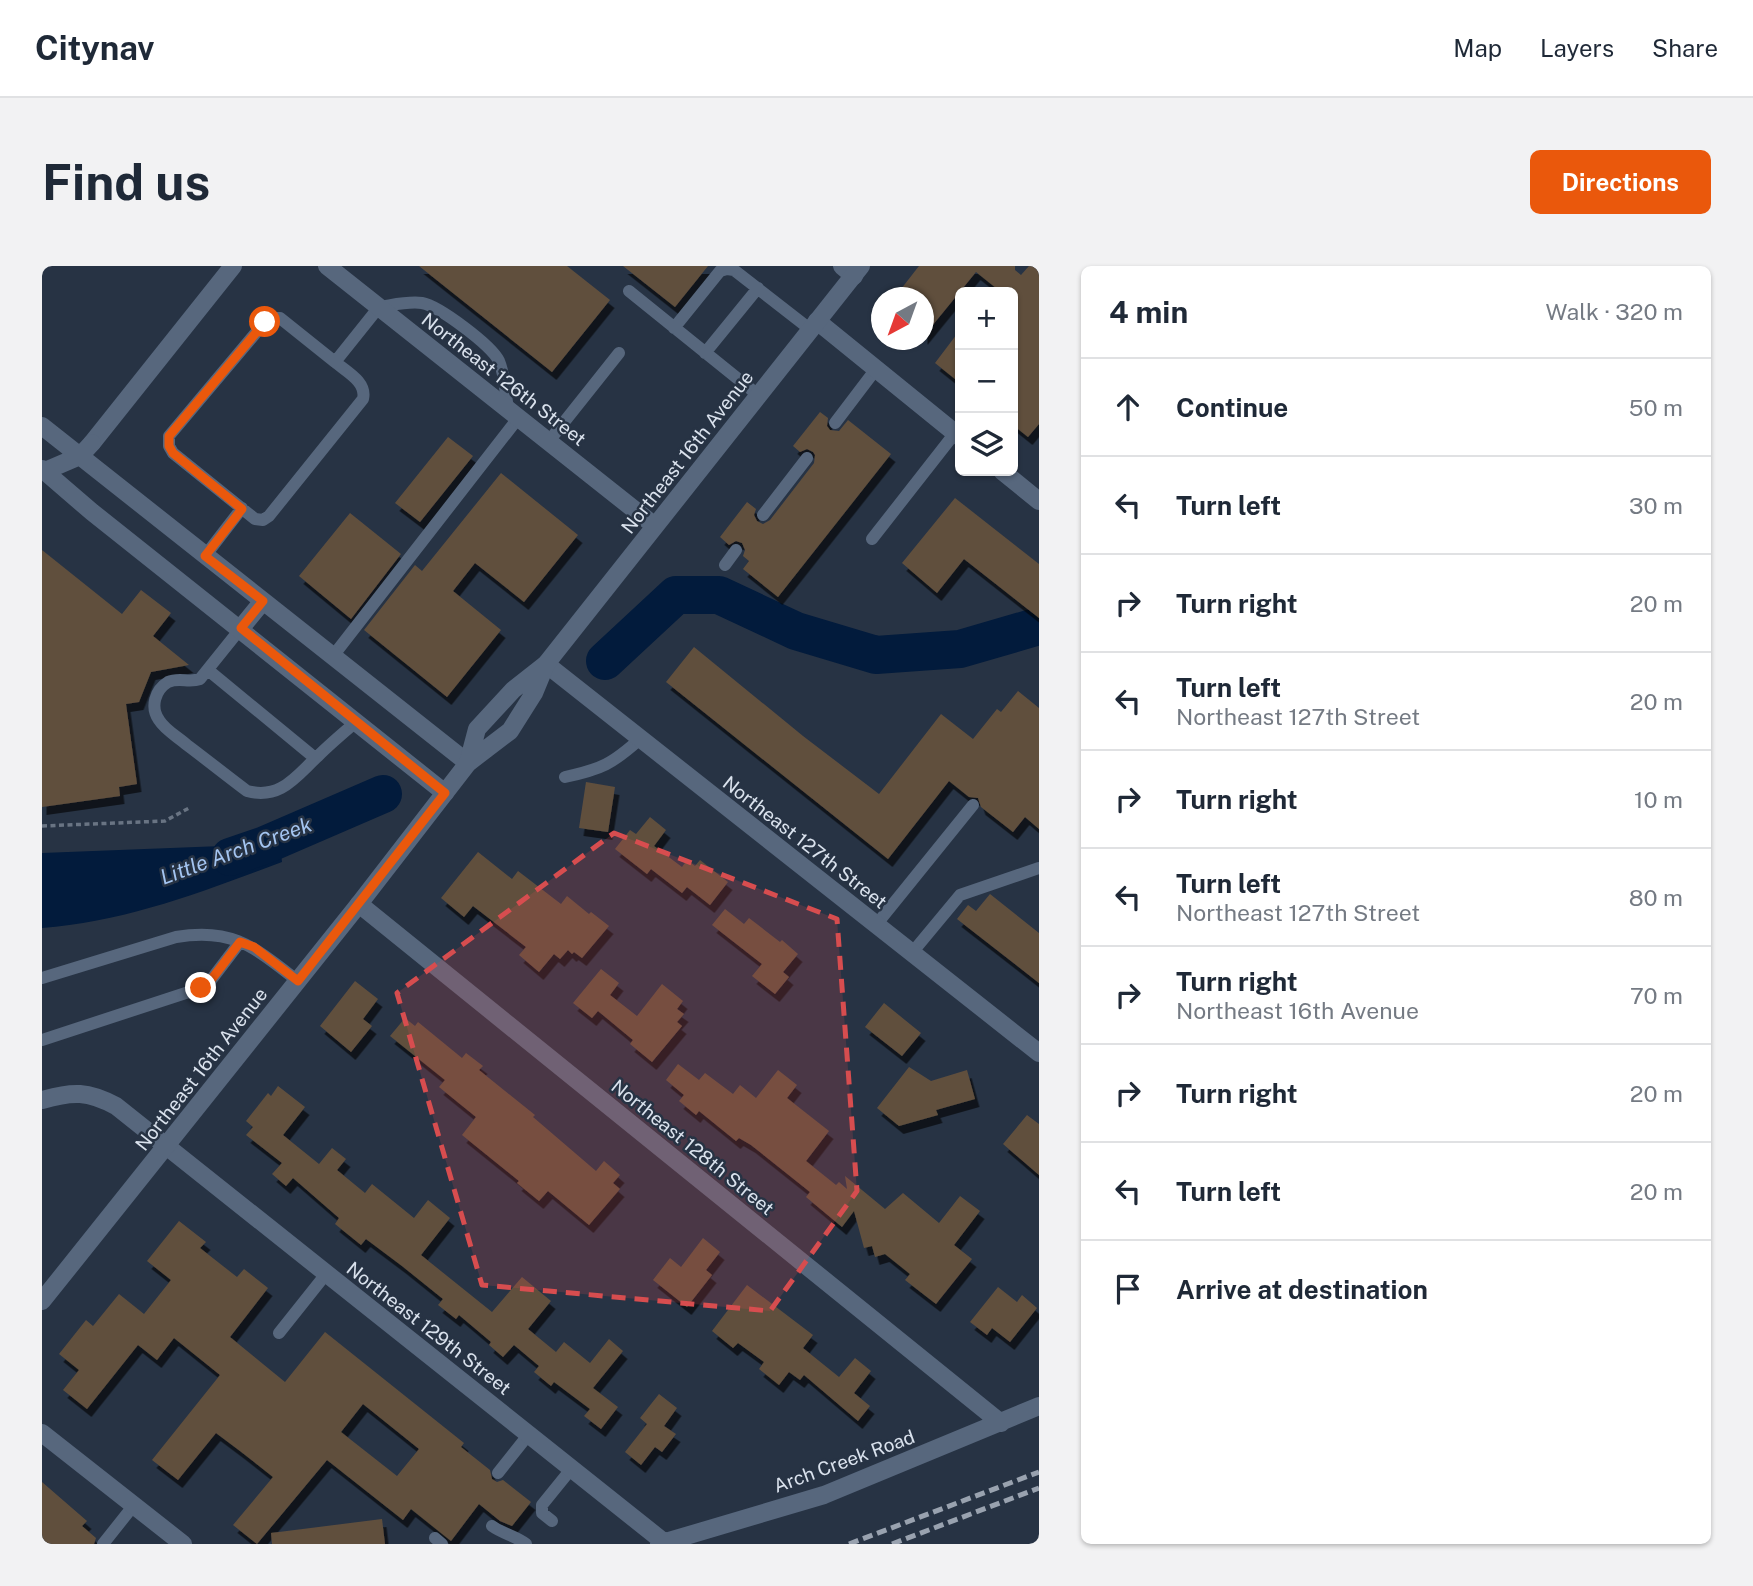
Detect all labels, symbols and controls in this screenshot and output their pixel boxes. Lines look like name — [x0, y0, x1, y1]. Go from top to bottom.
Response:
text: Citynav — [35, 29, 155, 67]
text: Map — [1453, 34, 1502, 62]
text: Layers — [1540, 34, 1614, 62]
text: Share — [1652, 34, 1718, 62]
button: Directions — [1530, 150, 1711, 214]
text: Find us — [42, 153, 210, 211]
north arrow — [871, 287, 934, 350]
map controls — [955, 287, 1018, 476]
button: + — [955, 287, 1018, 350]
text: 4 min — [1109, 294, 1188, 330]
text: Walk · 320 m — [1546, 298, 1683, 325]
route start — [249, 306, 280, 337]
street label: Northeast 126th Street — [418, 308, 590, 450]
button: − — [955, 350, 1018, 413]
street label: Northeast 16th Avenue — [617, 366, 757, 538]
icon: ahead — [1109, 388, 1147, 426]
text: Continue — [1176, 392, 1288, 423]
text: 50 m — [1629, 394, 1683, 421]
button: layers — [955, 413, 1018, 476]
icon: left — [1109, 486, 1147, 524]
text: Turn left — [1176, 490, 1281, 521]
text: 30 m — [1629, 492, 1683, 519]
icon: right — [1109, 584, 1147, 622]
text: Turn right — [1176, 588, 1298, 619]
text: 20 m — [1630, 590, 1683, 617]
text: Turn left — [1176, 672, 1281, 703]
icon: left — [1109, 682, 1147, 720]
text: 20 m — [1630, 688, 1683, 715]
text: Northeast 127th Street — [1176, 703, 1420, 730]
street label: Northeast 127th Street — [719, 771, 891, 913]
icon: right — [1109, 780, 1147, 818]
text: Turn right — [1176, 784, 1298, 815]
text: 10 m — [1634, 786, 1683, 813]
water label: Little Arch Creek — [157, 811, 316, 890]
text: Turn left — [1176, 868, 1281, 899]
icon: left — [1109, 878, 1147, 916]
text: 80 m — [1629, 884, 1683, 911]
text: Northeast 127th Street — [1176, 899, 1420, 926]
text: Turn right — [1176, 966, 1298, 997]
route end — [185, 972, 216, 1003]
icon: right — [1109, 976, 1147, 1014]
text: 70 m — [1630, 982, 1683, 1009]
street label: Northeast 16th Avenue — [131, 983, 271, 1155]
text: Northeast 16th Avenue — [1176, 997, 1419, 1024]
icon: right — [1109, 1074, 1147, 1112]
street label: Northeast 128th Street — [607, 1075, 779, 1219]
text: Turn right — [1176, 1078, 1298, 1109]
text: 20 m — [1630, 1080, 1683, 1107]
icon: left — [1109, 1172, 1147, 1210]
text: Turn left — [1176, 1176, 1281, 1207]
text: 20 m — [1630, 1178, 1683, 1205]
street label: Northeast 129th Street — [343, 1257, 515, 1399]
icon: arrive — [1109, 1270, 1147, 1308]
text: Arrive at destination — [1176, 1274, 1428, 1305]
street label: Arch Creek Road — [770, 1425, 918, 1497]

